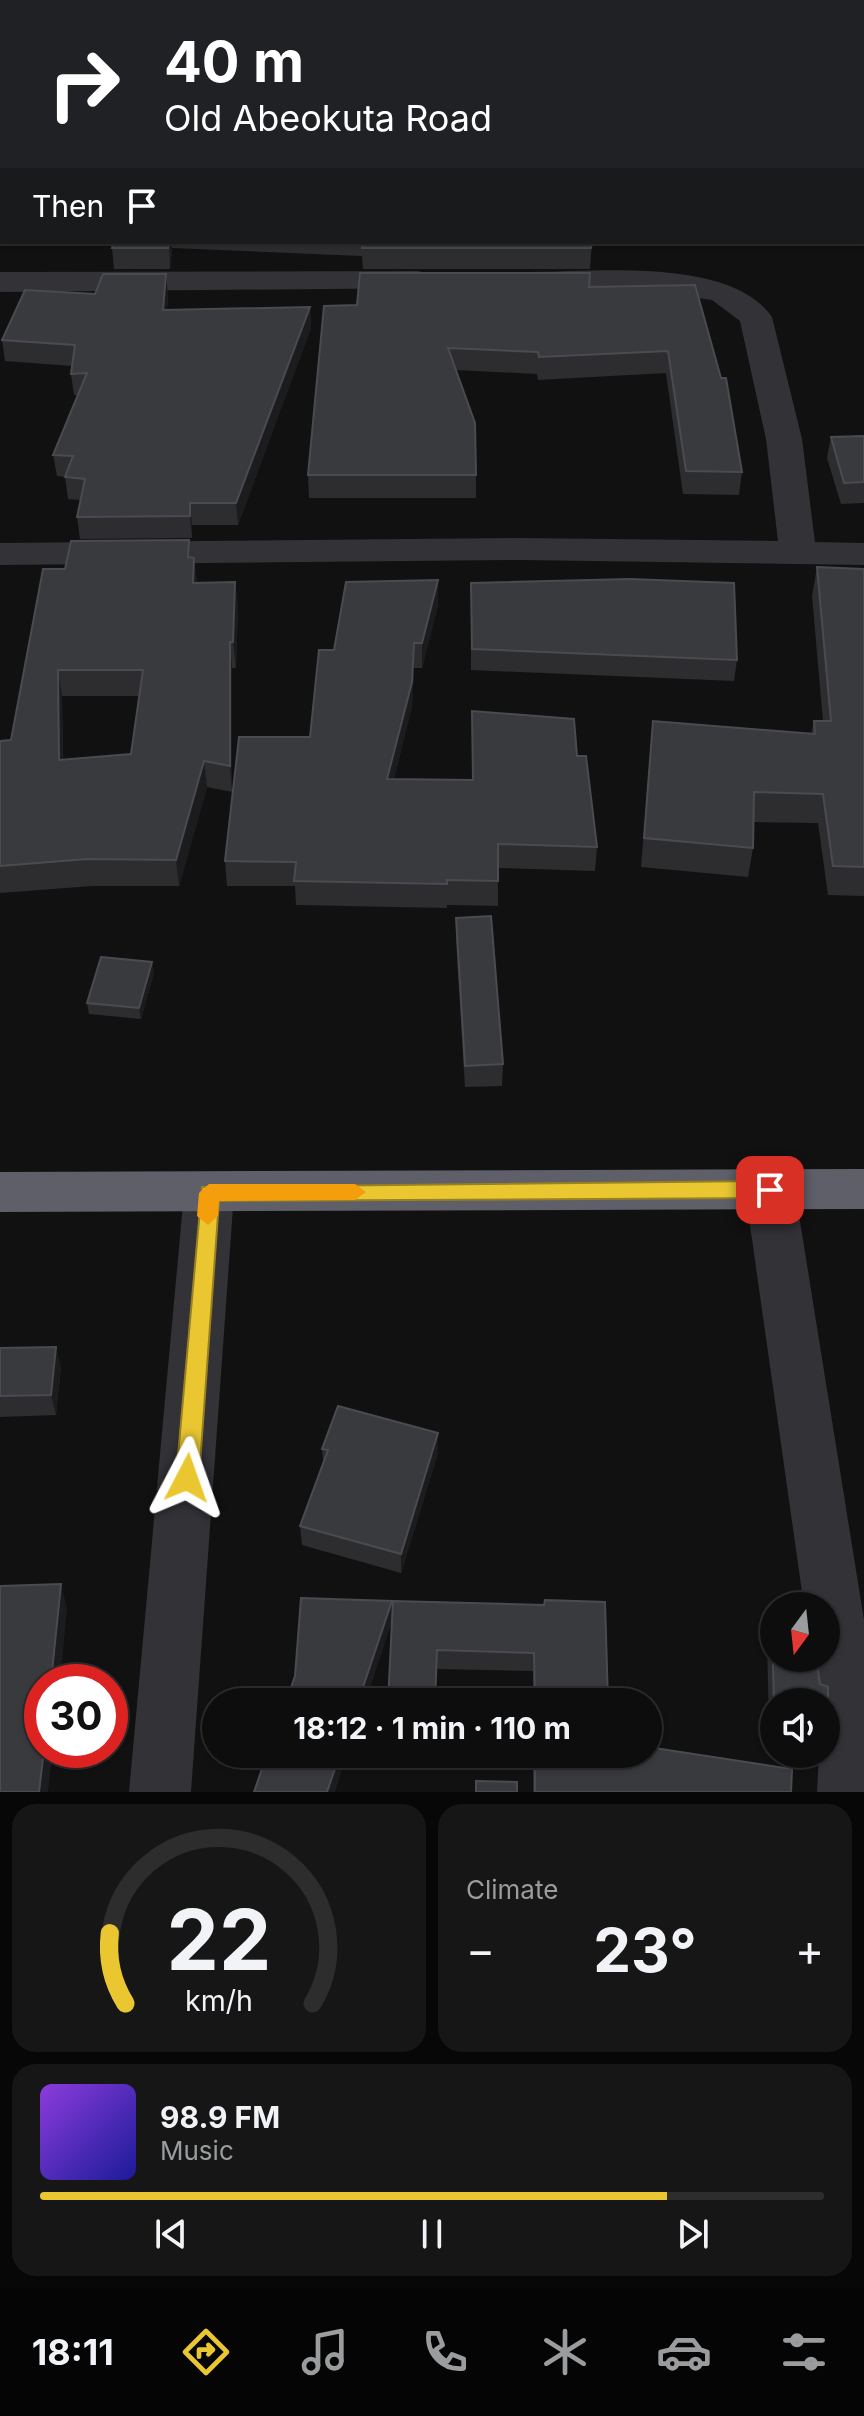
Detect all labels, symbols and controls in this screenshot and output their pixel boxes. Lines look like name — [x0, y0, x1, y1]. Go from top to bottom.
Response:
text: 40 m — [164, 28, 304, 96]
icon: right — [32, 32, 136, 136]
text: Old Abeokuta Road — [164, 96, 492, 140]
icon: arrive — [120, 184, 164, 228]
text: Then — [32, 188, 104, 224]
pin — [736, 1156, 804, 1224]
icon: arrive — [748, 1168, 792, 1212]
position arrow — [145, 1436, 229, 1520]
north arrow — [760, 1592, 840, 1672]
map controls — [760, 1592, 840, 1768]
speed limit sign: 30 — [24, 1664, 128, 1768]
button: sound — [760, 1688, 840, 1768]
text: 18:12 · 1 min · 110 m — [293, 1710, 571, 1746]
text: Climate — [466, 1874, 558, 1905]
text: 22 — [167, 1889, 271, 1990]
text: 23° — [593, 1914, 697, 1986]
text: − — [466, 1923, 495, 1977]
text: + — [795, 1923, 824, 1977]
text: km/h — [185, 1983, 253, 2018]
text: 98.9 FM — [160, 2099, 280, 2135]
text: Music — [160, 2135, 234, 2166]
icon: previous — [149, 2212, 193, 2256]
icon: pause — [410, 2212, 454, 2256]
icon: next — [671, 2212, 715, 2256]
icon: directions — [178, 2324, 234, 2380]
icon: music — [297, 2324, 353, 2380]
icon: phone — [417, 2324, 473, 2380]
icon: climate — [537, 2324, 593, 2380]
icon: car — [656, 2324, 712, 2380]
icon: filters — [776, 2324, 832, 2380]
text: 18:11 — [32, 2330, 114, 2374]

